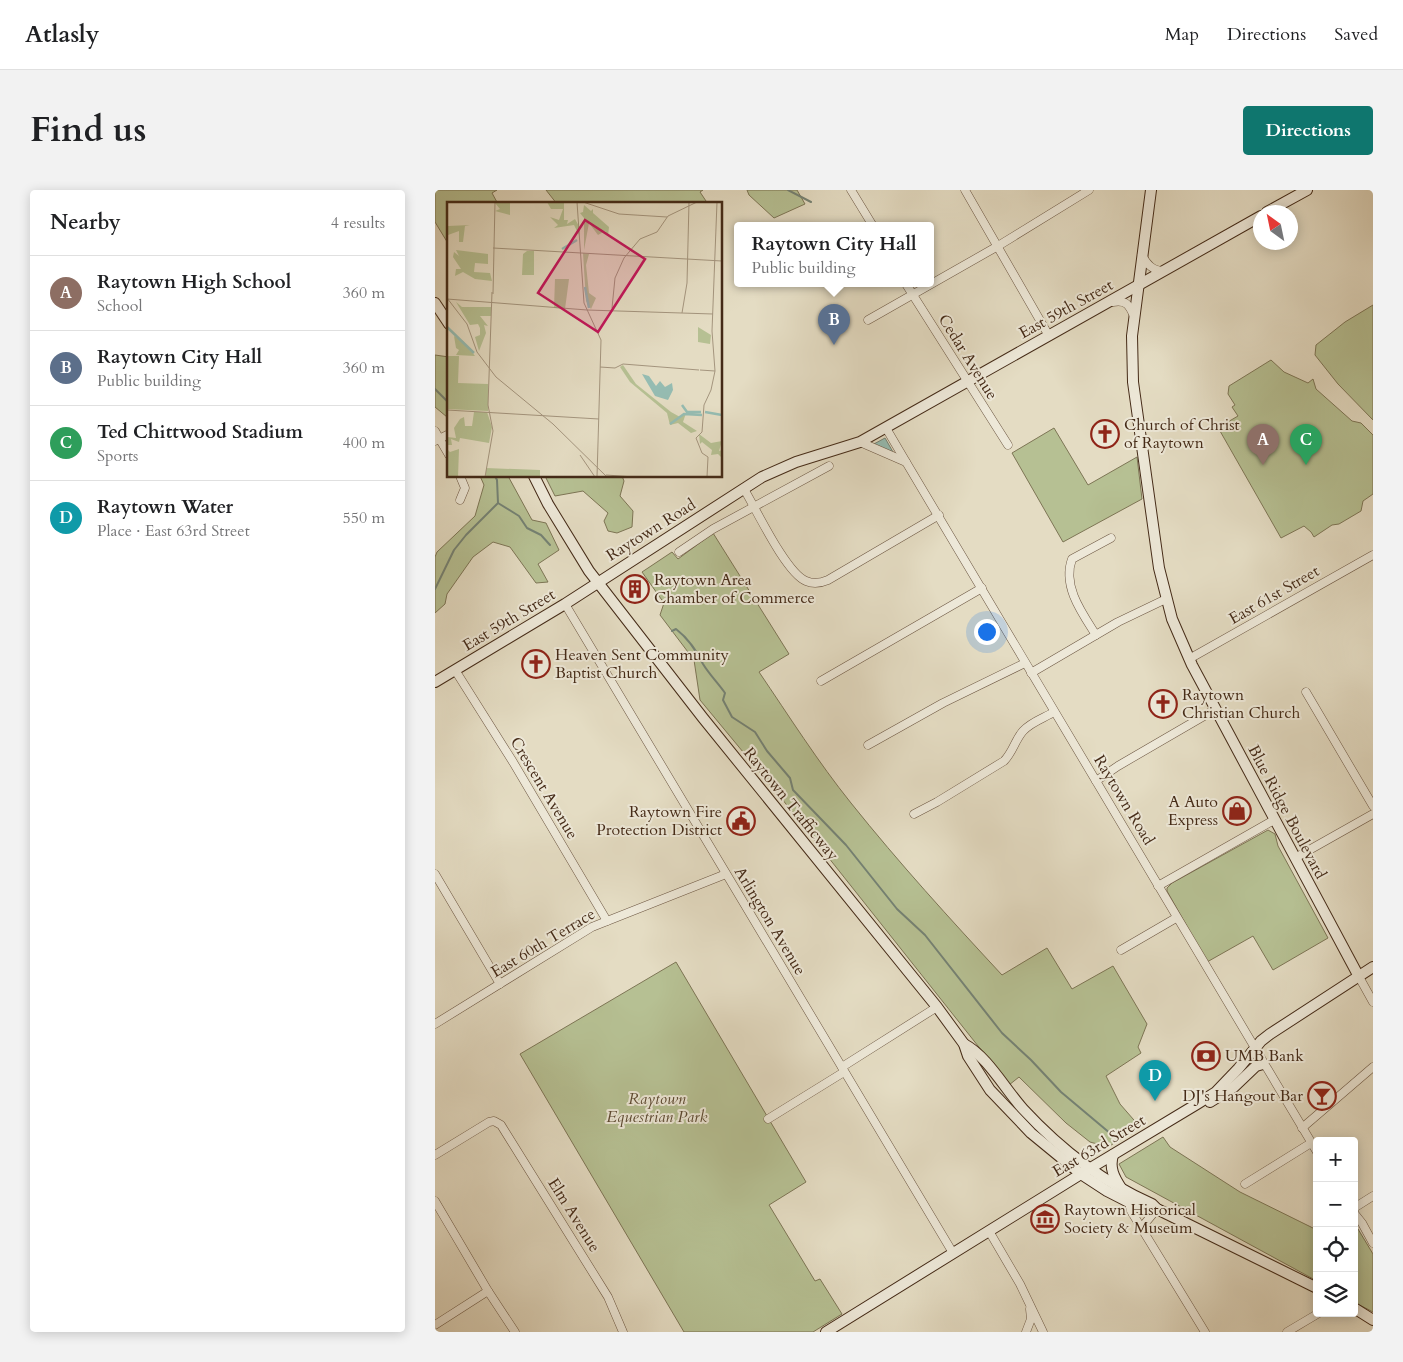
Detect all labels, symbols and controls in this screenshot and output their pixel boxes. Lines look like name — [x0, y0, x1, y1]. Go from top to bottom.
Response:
text: Atlasly — [25, 18, 99, 51]
text: Map — [1165, 22, 1199, 47]
text: Directions — [1227, 22, 1306, 47]
text: Saved — [1334, 22, 1378, 47]
text: Find us — [30, 106, 146, 154]
button: Directions — [1243, 106, 1373, 155]
inset map — [447, 202, 723, 478]
north arrow — [1253, 205, 1298, 250]
text: Nearby — [50, 208, 121, 237]
text: 4 results — [331, 212, 385, 234]
popup — [734, 222, 934, 287]
text: Raytown City Hall — [752, 231, 916, 257]
text: Public building — [752, 257, 856, 279]
text: Raytown High School — [97, 269, 291, 295]
street label: East 59th Street — [1015, 274, 1117, 344]
text: A — [60, 282, 72, 304]
text: 360 m — [343, 282, 385, 304]
text: School — [97, 295, 142, 317]
pin: B — [818, 304, 850, 345]
street label: Cedar Avenue — [933, 310, 1003, 404]
text: Raytown City Hall — [97, 344, 262, 370]
text: B — [60, 357, 72, 379]
text: 360 m — [343, 357, 385, 379]
text: Public building — [97, 370, 201, 392]
place label: Church of Christ of Raytown — [1124, 414, 1240, 454]
text: Ted Chittwood Stadium — [97, 419, 303, 445]
church icon: Church of Christ of Raytown — [1090, 419, 1120, 449]
pin: A — [1247, 424, 1279, 465]
pin: C — [1290, 424, 1322, 465]
text: C — [60, 432, 72, 454]
text: 400 m — [343, 432, 385, 454]
text: Sports — [97, 445, 138, 467]
text: Raytown Water — [97, 494, 233, 520]
street label: Raytown Road — [602, 494, 700, 566]
text: D — [59, 507, 73, 529]
text: 550 m — [343, 507, 385, 529]
text: Place · East 63rd Street — [97, 520, 250, 542]
street label: East 61st Street — [1225, 560, 1323, 630]
place label: Raytown Area Chamber of Commerce — [654, 569, 815, 609]
building icon: Raytown Area Chamber of Commerce — [620, 574, 650, 604]
street label: East 59th Street — [459, 584, 559, 656]
your location — [974, 619, 1000, 645]
place label: Heaven Sent Community Baptist Church — [555, 644, 729, 684]
church icon: Heaven Sent Community Baptist Church — [521, 649, 551, 679]
place label: Raytown Christian Church — [1182, 684, 1300, 724]
church icon: Raytown Christian Church — [1148, 689, 1178, 719]
street label: Crescent Avenue — [505, 733, 583, 843]
street label: Blue Ridge Boulevard — [1242, 741, 1332, 883]
street label: Raytown Trafficway — [738, 743, 844, 866]
street label: Raytown Road — [1088, 751, 1160, 850]
place label: A Auto Express — [1168, 791, 1218, 831]
shop icon: A Auto Express — [1222, 796, 1252, 826]
place label: Raytown Fire Protection District — [596, 801, 722, 841]
public building icon: Raytown Fire Protection District — [726, 806, 756, 836]
street label: Arlington Avenue — [729, 863, 811, 979]
street label: East 60th Terrace — [487, 903, 599, 983]
bank icon: UMB Bank — [1191, 1041, 1221, 1071]
place label: UMB Bank — [1225, 1045, 1304, 1067]
pin: D — [1139, 1060, 1171, 1101]
bar icon: DJ's Hangout Bar — [1307, 1081, 1337, 1111]
place label: DJ's Hangout Bar — [1183, 1085, 1303, 1107]
park label: Raytown Equestrian Park — [607, 1088, 707, 1128]
street label: East 63rd Street — [1048, 1110, 1150, 1182]
map controls — [1313, 1137, 1358, 1317]
button: + — [1313, 1137, 1358, 1182]
street label: Elm Avenue — [543, 1174, 605, 1256]
button: − — [1313, 1182, 1358, 1227]
place label: Raytown Historical Society & Museum — [1064, 1199, 1196, 1239]
museum icon: Raytown Historical Society & Museum — [1030, 1204, 1060, 1234]
button: locate — [1313, 1227, 1358, 1272]
button: layers — [1313, 1272, 1358, 1317]

